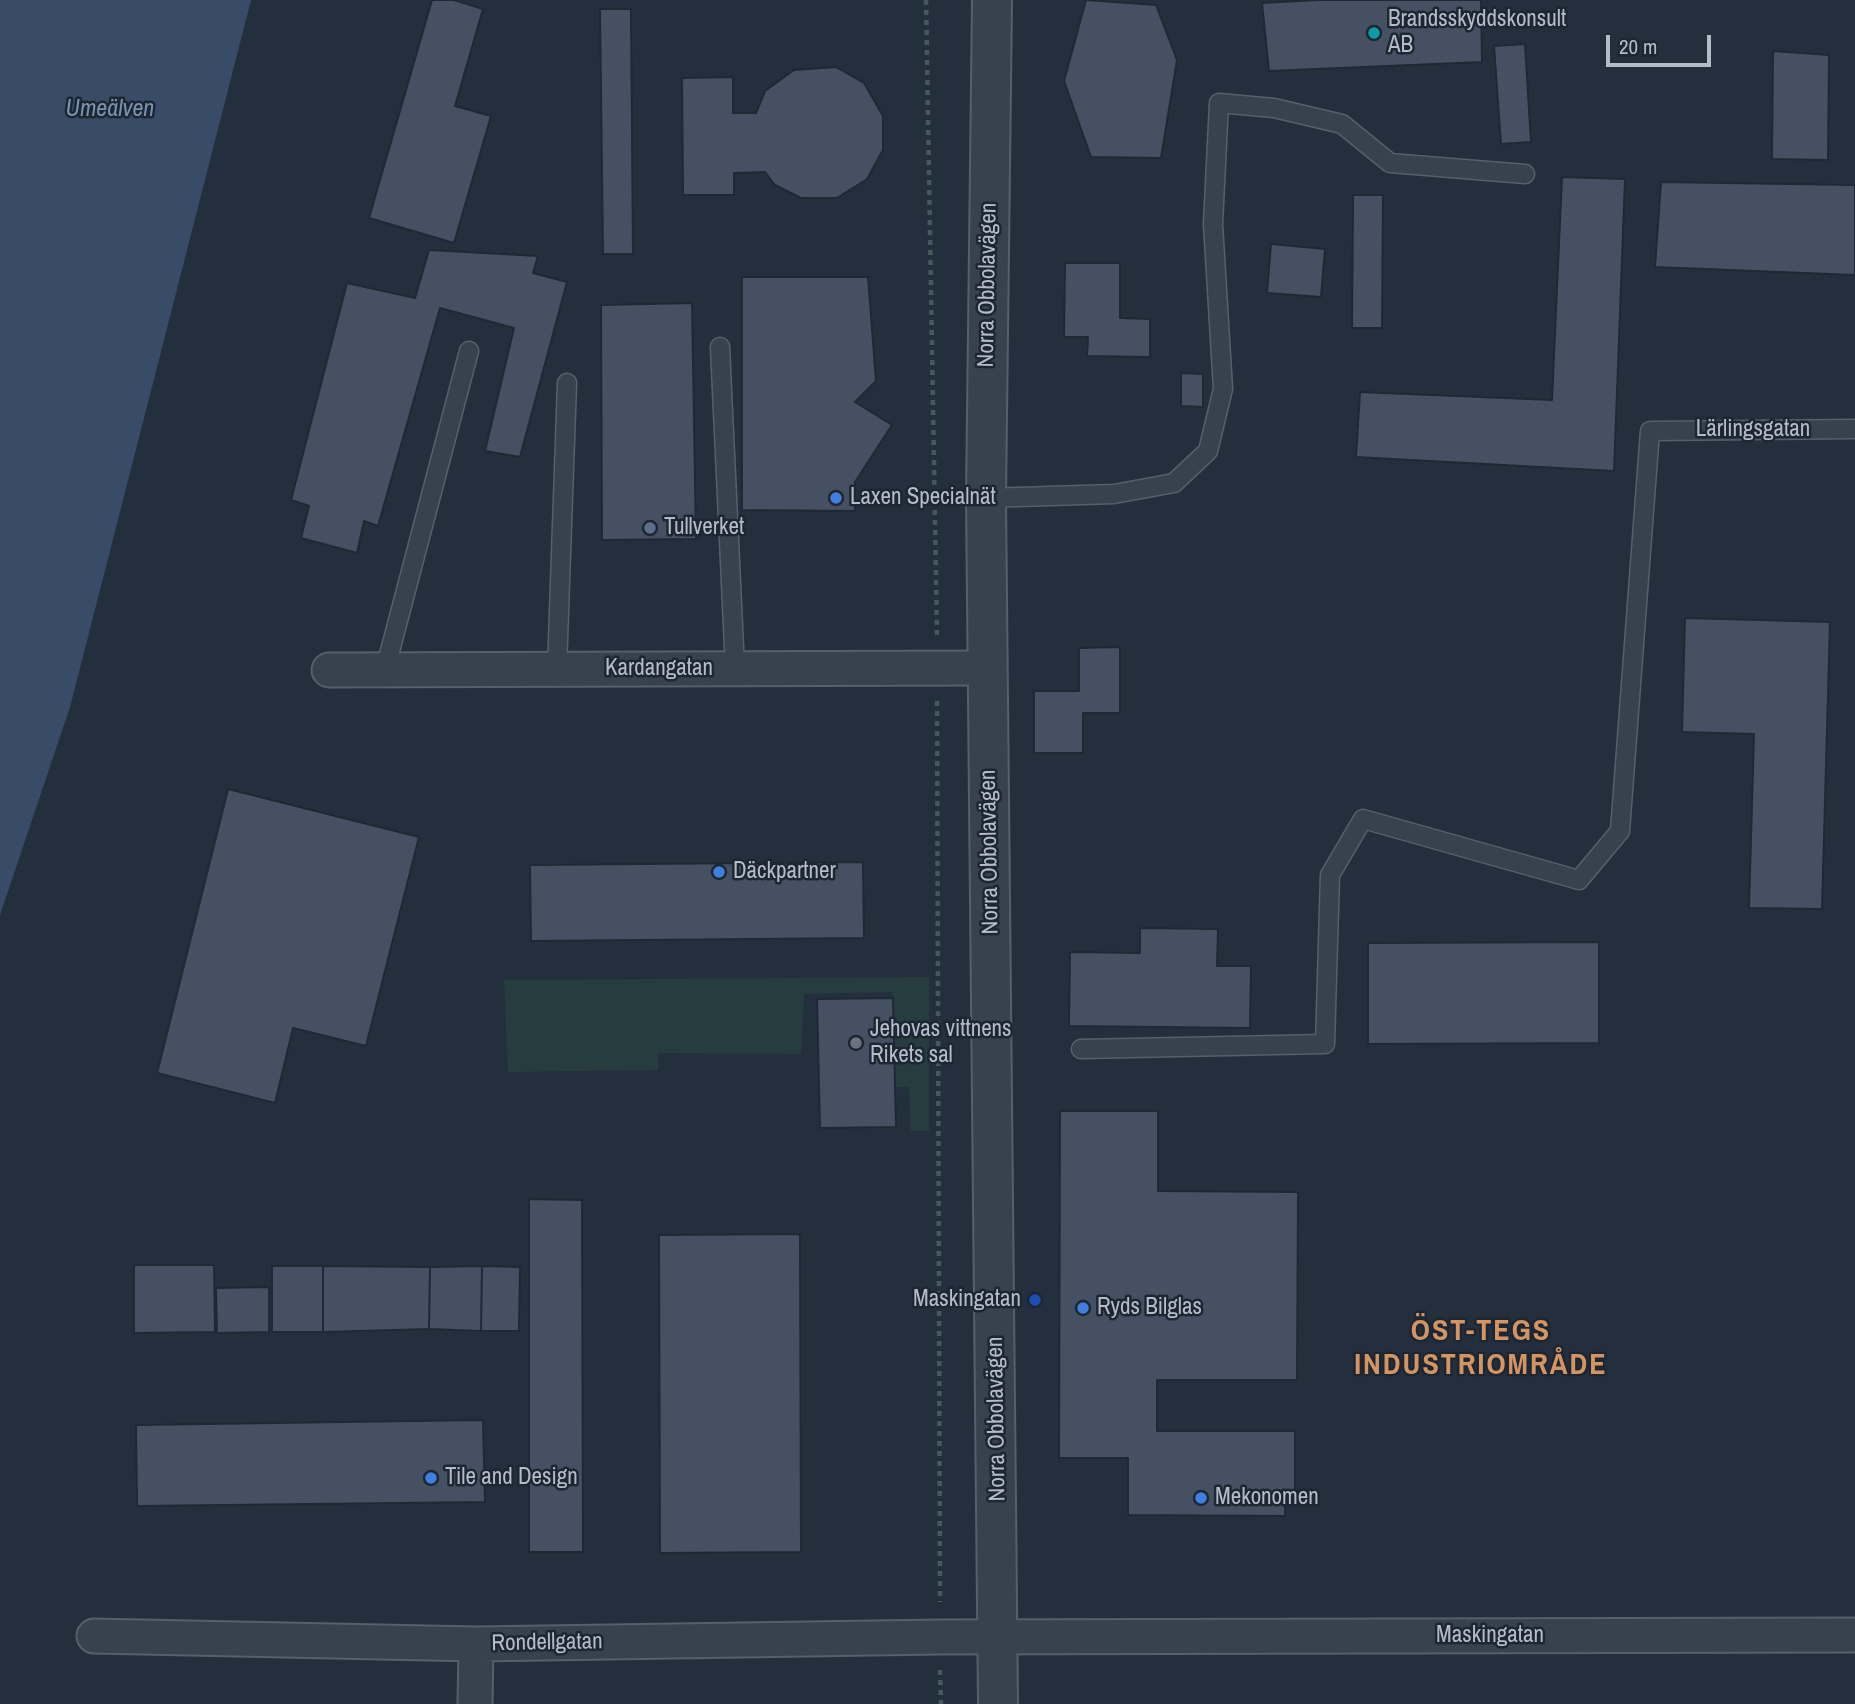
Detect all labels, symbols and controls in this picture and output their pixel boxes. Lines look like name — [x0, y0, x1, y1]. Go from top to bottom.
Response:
place label: Brandsskyddskonsult AB — [1388, 6, 1566, 60]
scale bar — [1610, 21, 1715, 65]
marker: Brandsskyddskonsult AB — [1366, 25, 1382, 41]
text: 20 m — [1619, 32, 1657, 61]
water label: Umeälven — [66, 96, 154, 124]
street label: Norra Obbolavägen — [973, 202, 1003, 368]
street label: Lärlingsgatan — [1696, 416, 1810, 444]
place label: Laxen Specialnät — [850, 484, 996, 512]
marker: Laxen Specialnät — [828, 490, 844, 506]
place label: Tullverket — [664, 514, 744, 542]
marker: Tullverket — [642, 520, 658, 536]
street label: Kardangatan — [605, 655, 713, 683]
street label: Norra Obbolavägen — [975, 769, 1005, 935]
place label: Däckpartner — [733, 858, 836, 886]
marker: Däckpartner — [711, 864, 727, 880]
place label: Jehovas vittnens Rikets sal — [870, 1016, 1012, 1070]
marker: Jehovas vittnens Rikets sal — [848, 1035, 864, 1051]
place label: Maskingatan — [913, 1286, 1021, 1314]
marker: Maskingatan — [1027, 1292, 1043, 1308]
place label: Ryds Bilglas — [1097, 1294, 1202, 1322]
marker: Ryds Bilglas — [1075, 1300, 1091, 1316]
district label: ÖST-TEGS INDUSTRIOMRÅDE — [1356, 1314, 1606, 1384]
street label: Norra Obbolavägen — [982, 1336, 1012, 1502]
place label: Tile and Design — [445, 1464, 578, 1492]
marker: Tile and Design — [423, 1470, 439, 1486]
place label: Mekonomen — [1215, 1484, 1319, 1512]
marker: Mekonomen — [1193, 1490, 1209, 1506]
street label: Maskingatan — [1436, 1622, 1544, 1650]
street label: Rondellgatan — [491, 1628, 603, 1658]

